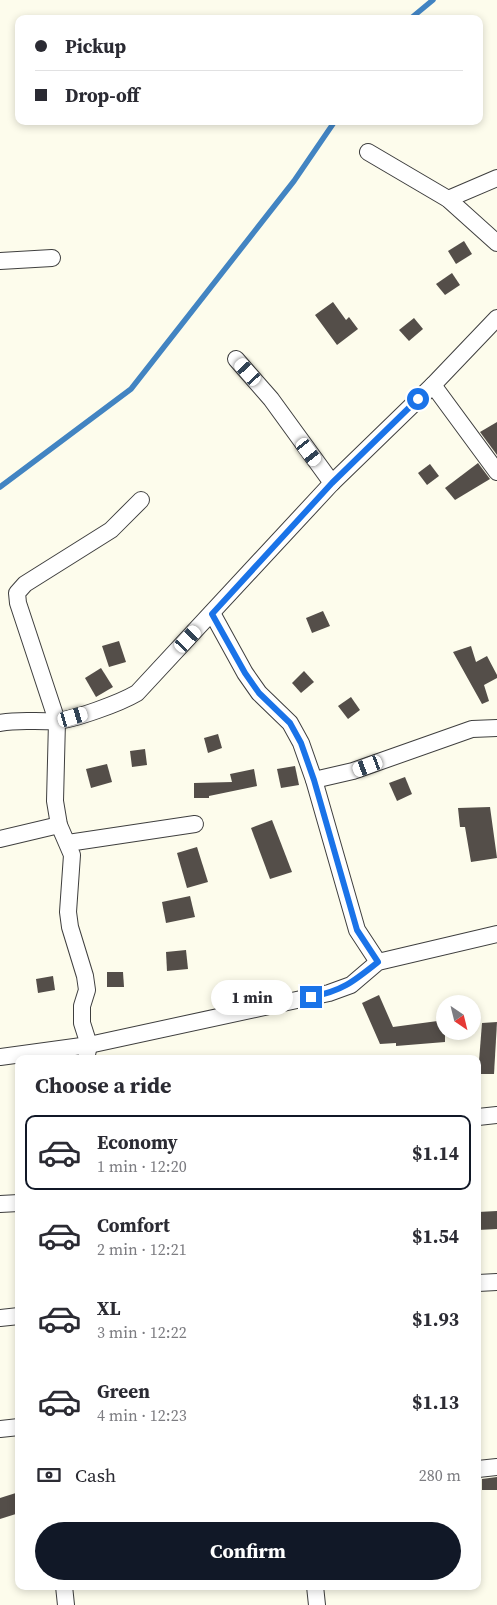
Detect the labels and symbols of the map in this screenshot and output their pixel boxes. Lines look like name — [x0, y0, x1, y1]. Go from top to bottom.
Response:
car — [232, 356, 263, 388]
route start — [407, 388, 429, 410]
car — [293, 436, 324, 468]
car — [172, 623, 203, 655]
car — [56, 706, 89, 728]
car — [351, 754, 384, 778]
callout: 1 min — [211, 980, 294, 1014]
route end — [300, 986, 322, 1008]
north arrow — [436, 995, 481, 1040]

